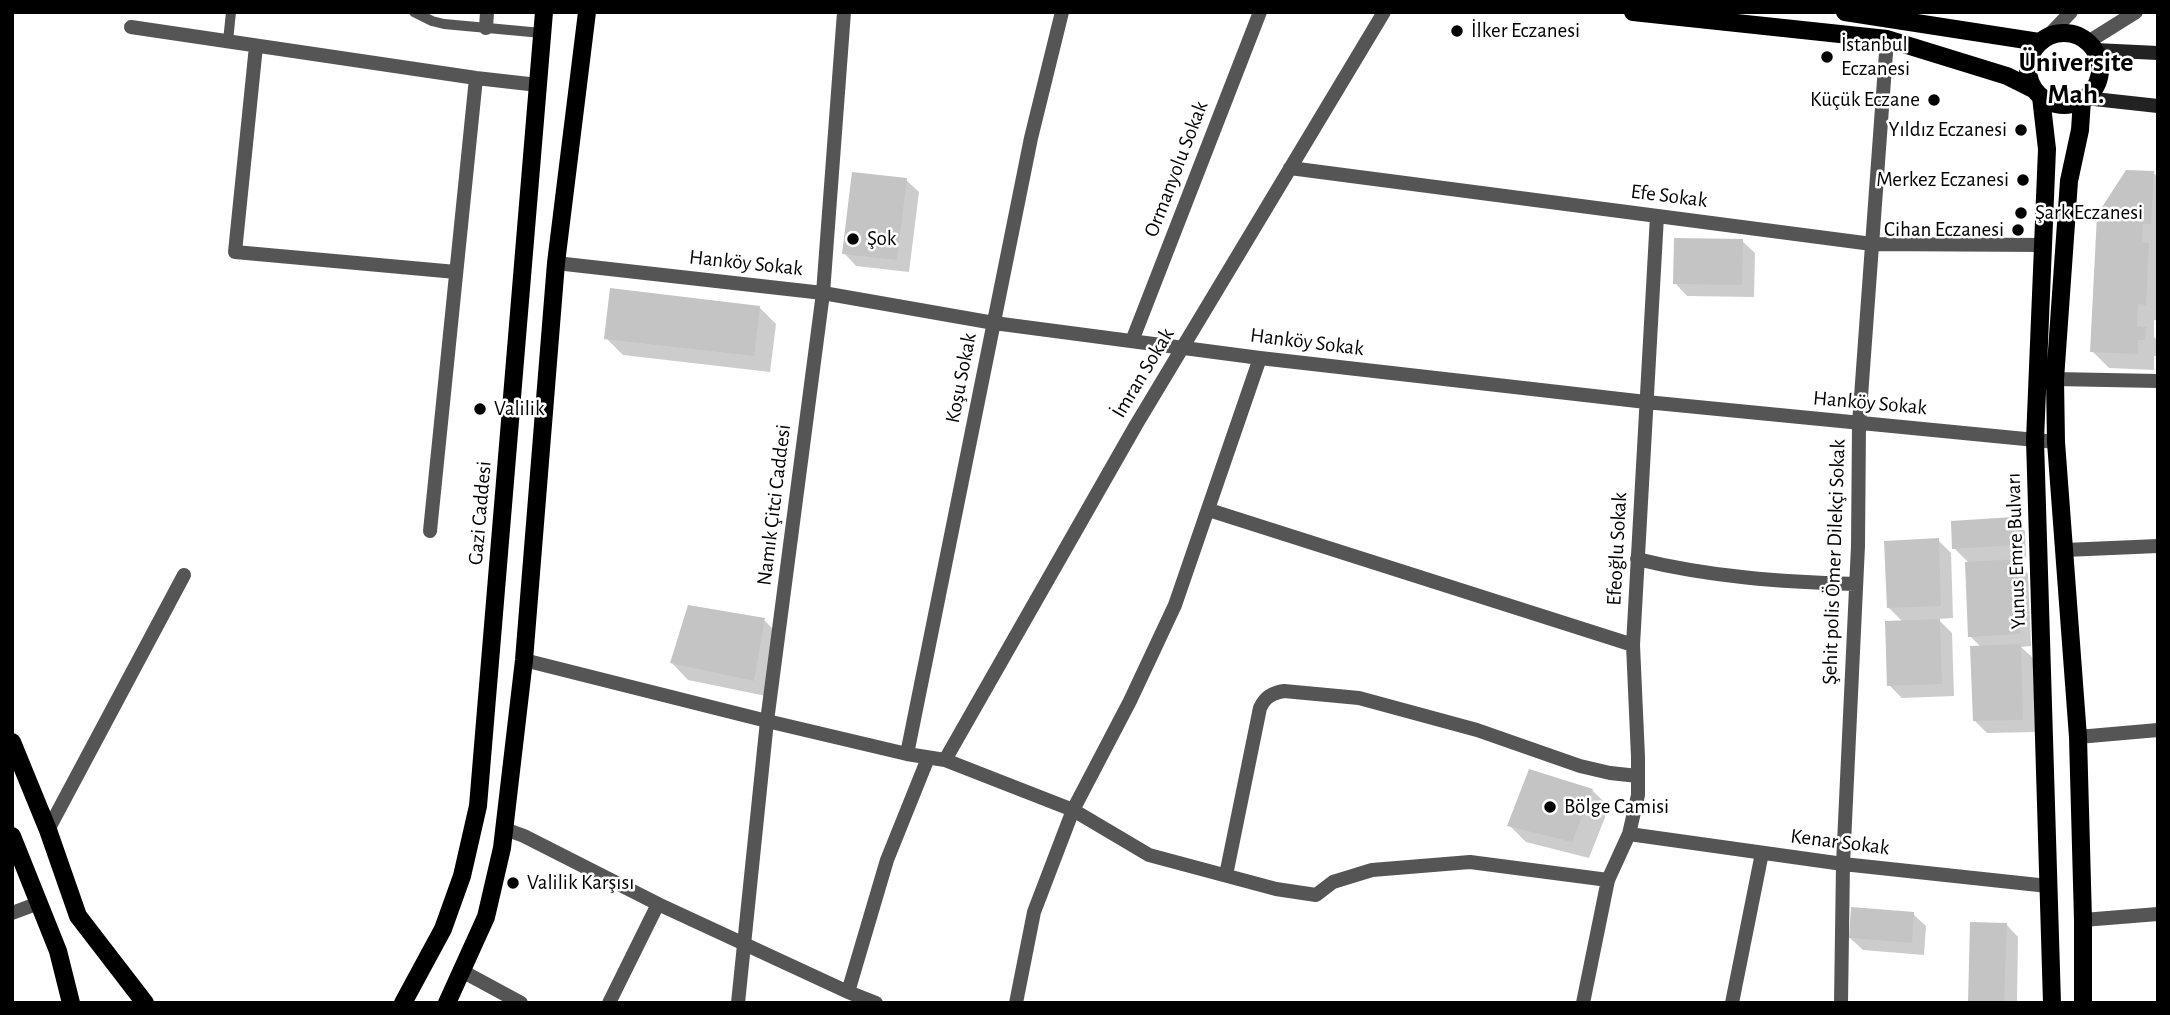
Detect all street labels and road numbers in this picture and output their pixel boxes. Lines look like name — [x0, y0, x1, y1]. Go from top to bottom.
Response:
street label: Ormanyolu Sokak — [1139, 98, 1213, 240]
street label: Efe Sokak — [1629, 179, 1709, 213]
street label: Hanköy Sokak — [688, 245, 804, 281]
street label: İmran Sokak — [1106, 323, 1180, 423]
street label: Hanköy Sokak — [1249, 323, 1365, 361]
street label: Koşu Sokak — [940, 331, 982, 425]
street label: Hanköy Sokak — [1812, 385, 1928, 421]
street label: Namık Çitci Caddesi — [752, 423, 796, 587]
street label: Şehit polis Ömer Dilekçi Sokak — [1817, 439, 1851, 685]
street label: Gazi Caddesi — [463, 460, 497, 566]
street label: Yunus Emre Bulvarı — [2001, 472, 2031, 630]
street label: Efeoğlu Sokak — [1601, 492, 1633, 606]
street label: Kenar Sokak — [1789, 823, 1891, 861]

